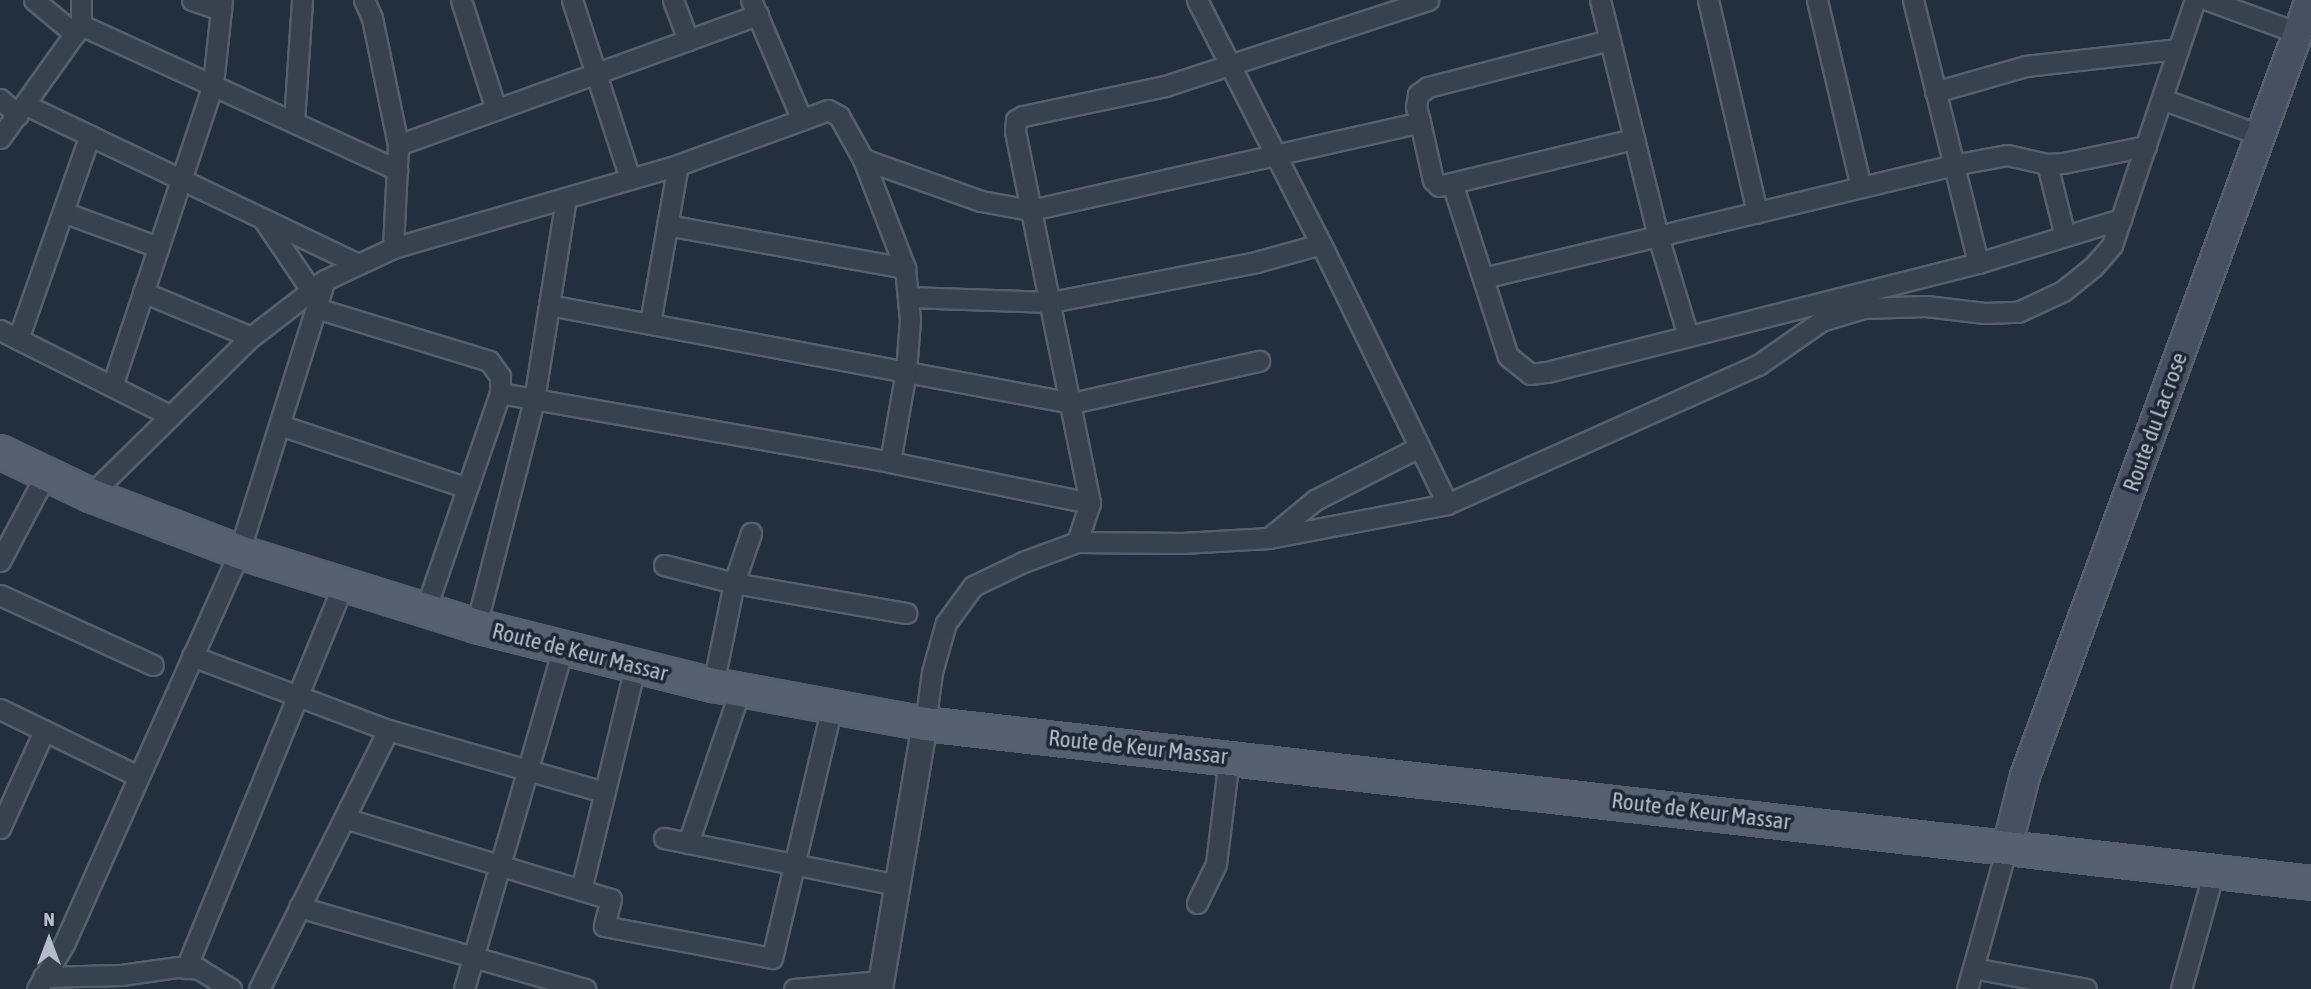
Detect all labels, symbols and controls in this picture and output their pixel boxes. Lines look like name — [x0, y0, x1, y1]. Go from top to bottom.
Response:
street label: Route du Lac rose — [2117, 349, 2193, 495]
street label: Route de Keur Massar — [489, 617, 671, 687]
street label: Route de Keur Massar — [1047, 724, 1229, 770]
street label: Route de Keur Massar — [1610, 786, 1792, 836]
north arrow — [14, 905, 84, 975]
text: N — [43, 908, 55, 930]

